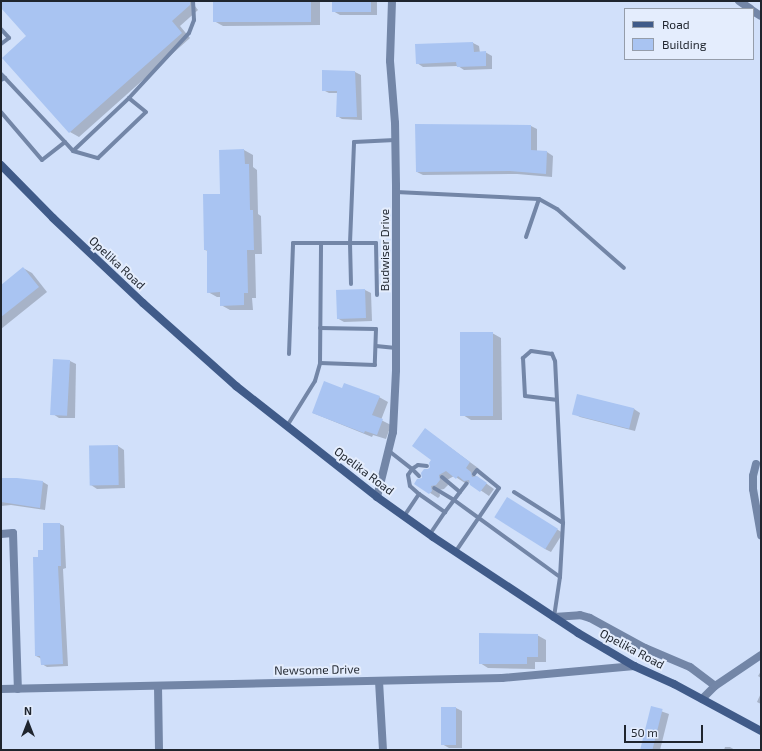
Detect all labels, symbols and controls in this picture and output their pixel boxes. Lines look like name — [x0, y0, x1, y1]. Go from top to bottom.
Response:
legend — [624, 8, 754, 60]
text: Road — [662, 17, 690, 31]
text: Building — [662, 37, 706, 51]
street label: Budwiser Drive — [378, 209, 392, 291]
street label: Opelika Road — [86, 234, 148, 292]
street label: Opelika Road — [331, 444, 397, 498]
street label: Opelika Road — [597, 626, 667, 672]
street label: Newsome Drive — [274, 662, 360, 678]
north arrow — [8, 703, 48, 743]
text: N — [24, 704, 32, 717]
scale bar — [626, 717, 705, 743]
text: 50 m — [631, 725, 658, 739]

